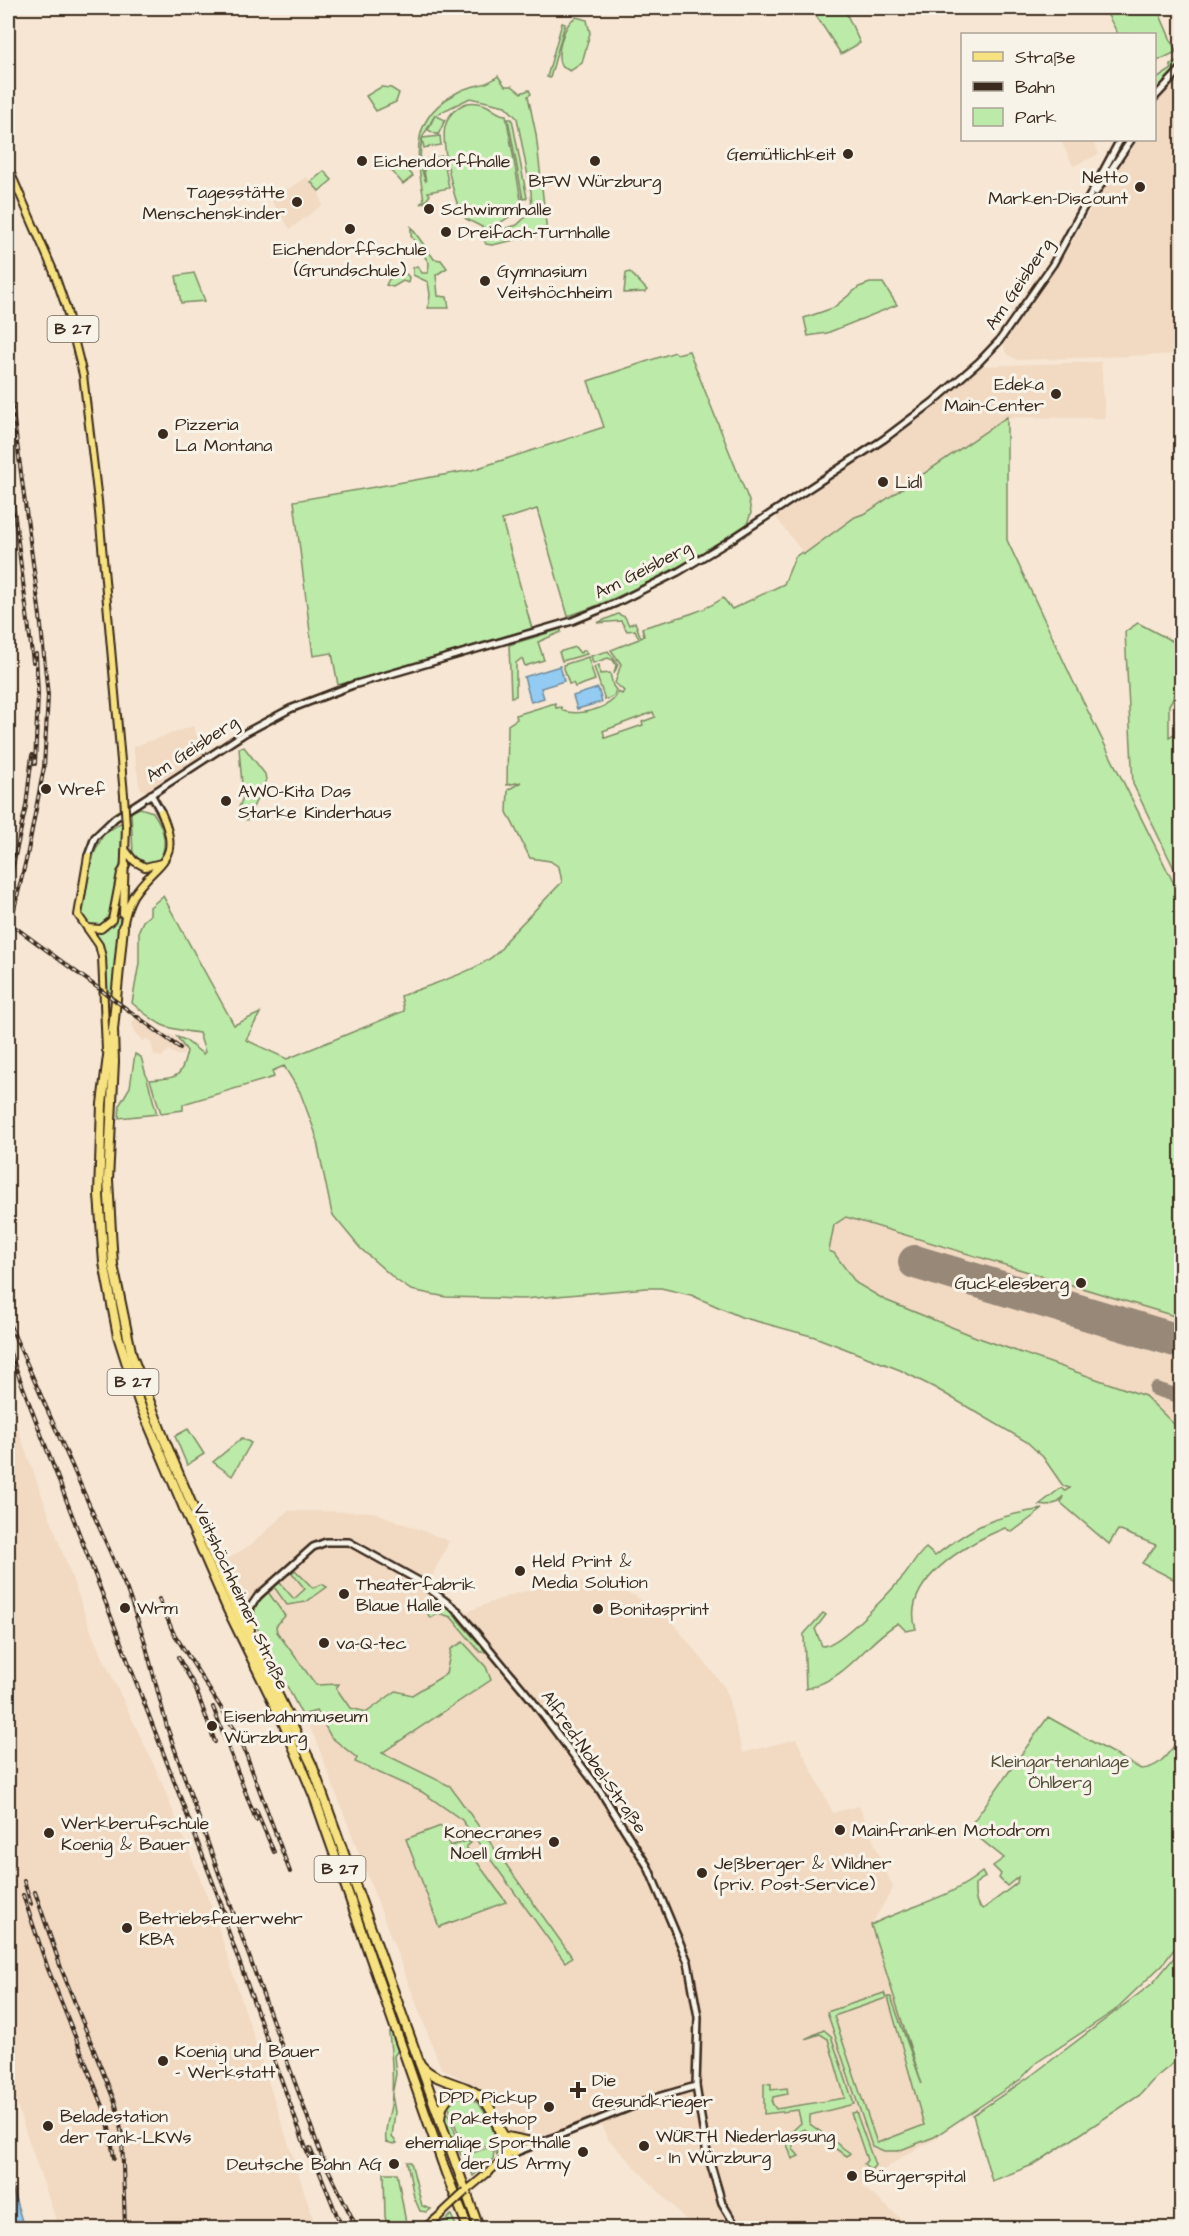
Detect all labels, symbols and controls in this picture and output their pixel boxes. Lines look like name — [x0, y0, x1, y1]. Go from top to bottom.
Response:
legend — [961, 33, 1156, 141]
text: Straße — [1015, 45, 1076, 70]
text: Bahn — [1015, 75, 1055, 100]
text: Park — [1015, 105, 1057, 130]
place label: Gemütlichkeit — [727, 142, 837, 167]
marker: Gemütlichkeit — [841, 147, 855, 161]
place label: Eichendorffhalle — [374, 149, 511, 174]
marker: Eichendorffhalle — [355, 154, 369, 168]
marker: BFW Würzburg — [588, 154, 602, 168]
place label: Netto Marken-Discount — [988, 165, 1129, 211]
place label: BFW Würzburg — [529, 169, 661, 195]
place label: Tagesstätte Menschenskinder — [143, 180, 285, 226]
marker: Netto Marken-Discount — [1133, 180, 1147, 194]
marker: Tagesstätte Menschenskinder — [290, 195, 304, 209]
place label: Schwimmhalle — [441, 197, 552, 222]
marker: Schwimmhalle — [422, 202, 436, 216]
place label: Dreifach-Turnhalle — [458, 220, 611, 245]
marker: Eichendorffschule (Grundschule) — [343, 222, 357, 236]
marker: Dreifach-Turnhalle — [439, 225, 453, 239]
street label: Am Geisberg — [979, 233, 1060, 335]
place label: Eichendorffschule (Grundschule) — [273, 237, 427, 283]
place label: Gymnasium Veitshöchheim — [497, 259, 612, 305]
marker: Gymnasium Veitshöchheim — [478, 274, 492, 288]
road number: B 27 — [48, 316, 98, 342]
place label: Edeka Main-Center — [944, 372, 1044, 418]
marker: Edeka Main-Center — [1049, 387, 1063, 401]
place label: Pizzeria La Montana — [175, 412, 272, 458]
marker: Pizzeria La Montana — [156, 427, 170, 441]
place label: Lidl — [895, 470, 922, 495]
marker: Lidl — [876, 475, 890, 489]
street label: Am Geisberg — [590, 535, 696, 606]
street label: Am Geisberg — [141, 710, 244, 789]
place label: Wref — [58, 777, 106, 802]
place label: AWO-Kita Das Starke Kinderhaus — [238, 779, 392, 825]
marker: Wref — [39, 782, 53, 796]
marker: AWO-Kita Das Starke Kinderhaus — [219, 794, 233, 808]
place label: Guckelesberg — [955, 1271, 1069, 1297]
marker: Guckelesberg — [1074, 1276, 1088, 1290]
road number: B 27 — [108, 1369, 158, 1395]
street label: Veitshöchheimer Straße — [187, 1500, 295, 1694]
place label: Held Print & Media Solution — [532, 1549, 648, 1595]
marker: Held Print & Media Solution — [513, 1564, 527, 1578]
place label: Theaterfabrik Blaue Halle — [356, 1572, 476, 1618]
marker: Theaterfabrik Blaue Halle — [337, 1587, 351, 1601]
place label: Wrm — [137, 1596, 178, 1621]
place label: Bonitasprint — [610, 1597, 710, 1622]
marker: Wrm — [118, 1601, 132, 1615]
marker: Bonitasprint — [591, 1602, 605, 1616]
place label: va-Q-tec — [336, 1631, 407, 1656]
marker: va-Q-tec — [317, 1636, 331, 1650]
street label: Alfred-Nobel-Straße — [535, 1685, 653, 1839]
place label: Eisenbahnmuseum Würzburg — [224, 1704, 367, 1751]
marker: Eisenbahnmuseum Würzburg — [205, 1719, 219, 1733]
park label: Kleingartenanlage Öhlberg — [991, 1749, 1130, 1796]
place label: Werkberufschule Koenig & Bauer — [61, 1811, 210, 1858]
place label: Mainfranken Motodrom — [852, 1818, 1049, 1843]
place label: Konecranes Noell GmbH — [444, 1820, 542, 1866]
marker: Mainfranken Motodrom — [833, 1823, 847, 1837]
marker: Werkberufschule Koenig & Bauer — [42, 1826, 56, 1840]
marker: Konecranes Noell GmbH — [547, 1835, 561, 1849]
place label: Jeßberger & Wildner (priv. Post-Service) — [714, 1851, 892, 1897]
road number: B 27 — [314, 1856, 366, 1882]
marker: Jeßberger & Wildner (priv. Post-Service) — [695, 1866, 709, 1880]
place label: Betriebsfeuerwehr KBA — [139, 1906, 303, 1952]
marker: Betriebsfeuerwehr KBA — [120, 1921, 134, 1935]
place label: Koenig und Bauer - Werkstatt — [175, 2039, 319, 2085]
marker: Koenig und Bauer - Werkstatt — [156, 2054, 170, 2068]
place label: Die Gesundkrieger — [592, 2068, 713, 2115]
marker: Die Gesundkrieger — [569, 2081, 587, 2099]
place label: DPD Pickup Paketshop — [439, 2085, 537, 2131]
marker: DPD Pickup Paketshop — [542, 2100, 556, 2114]
place label: Beladestation der Tank-LKWs — [60, 2104, 191, 2150]
marker: Beladestation der Tank-LKWs — [41, 2119, 55, 2133]
place label: WÜRTH Niederlassung - In Würzburg — [656, 2124, 835, 2171]
place label: ehemalige Sporthalle der US Army — [405, 2130, 571, 2177]
marker: WÜRTH Niederlassung - In Würzburg — [637, 2139, 651, 2153]
marker: ehemalige Sporthalle der US Army — [576, 2145, 590, 2159]
place label: Deutsche Bahn AG — [227, 2152, 383, 2177]
marker: Deutsche Bahn AG — [387, 2157, 401, 2171]
place label: Bürgerspital — [864, 2164, 966, 2190]
marker: Bürgerspital — [845, 2169, 859, 2183]

